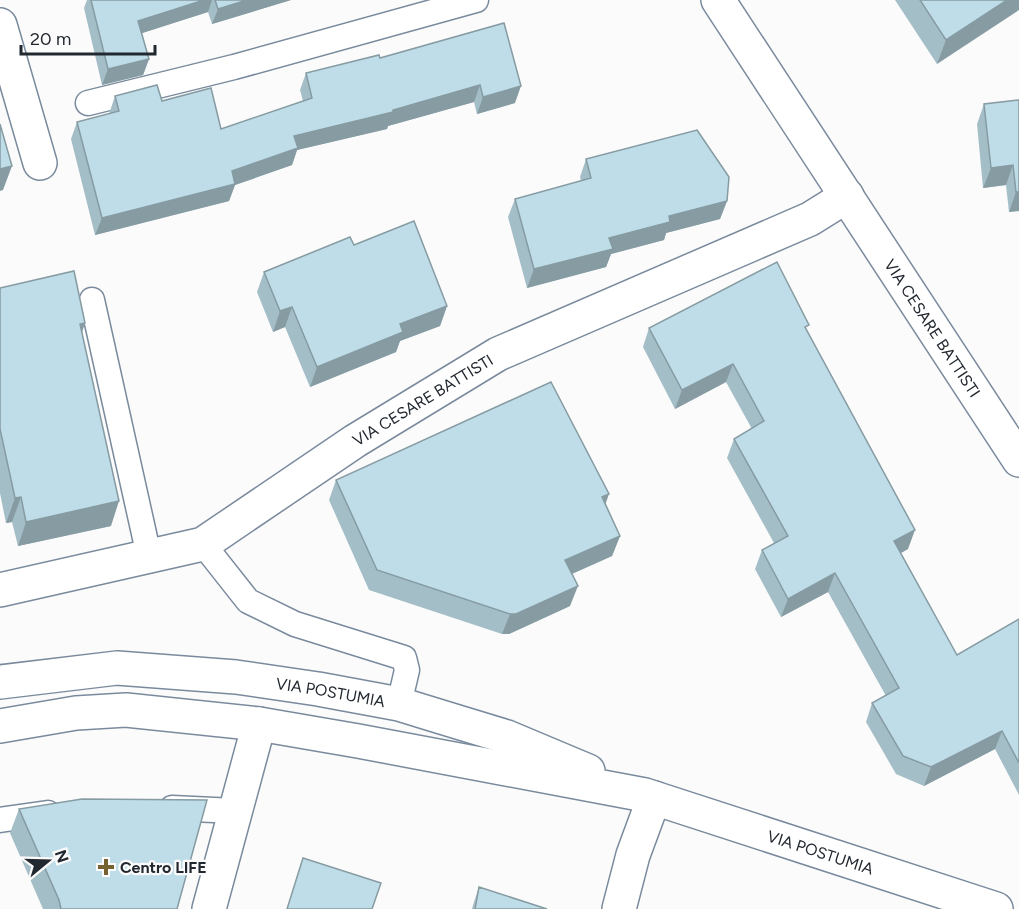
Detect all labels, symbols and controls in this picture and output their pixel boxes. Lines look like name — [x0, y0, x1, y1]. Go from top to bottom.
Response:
scale bar — [21, 18, 154, 56]
text: 20 m — [30, 28, 71, 50]
street label: VIA CESARE BATTISTI — [881, 256, 985, 401]
street label: VIA CESARE BATTISTI — [349, 350, 496, 450]
street label: VIA POSTUMIA — [275, 673, 387, 711]
street label: VIA POSTUMIA — [765, 826, 876, 878]
north arrow — [18, 831, 78, 891]
text: N — [51, 847, 73, 865]
marker: Centro LIFE — [97, 858, 115, 876]
place label: Centro LIFE — [120, 858, 207, 877]

